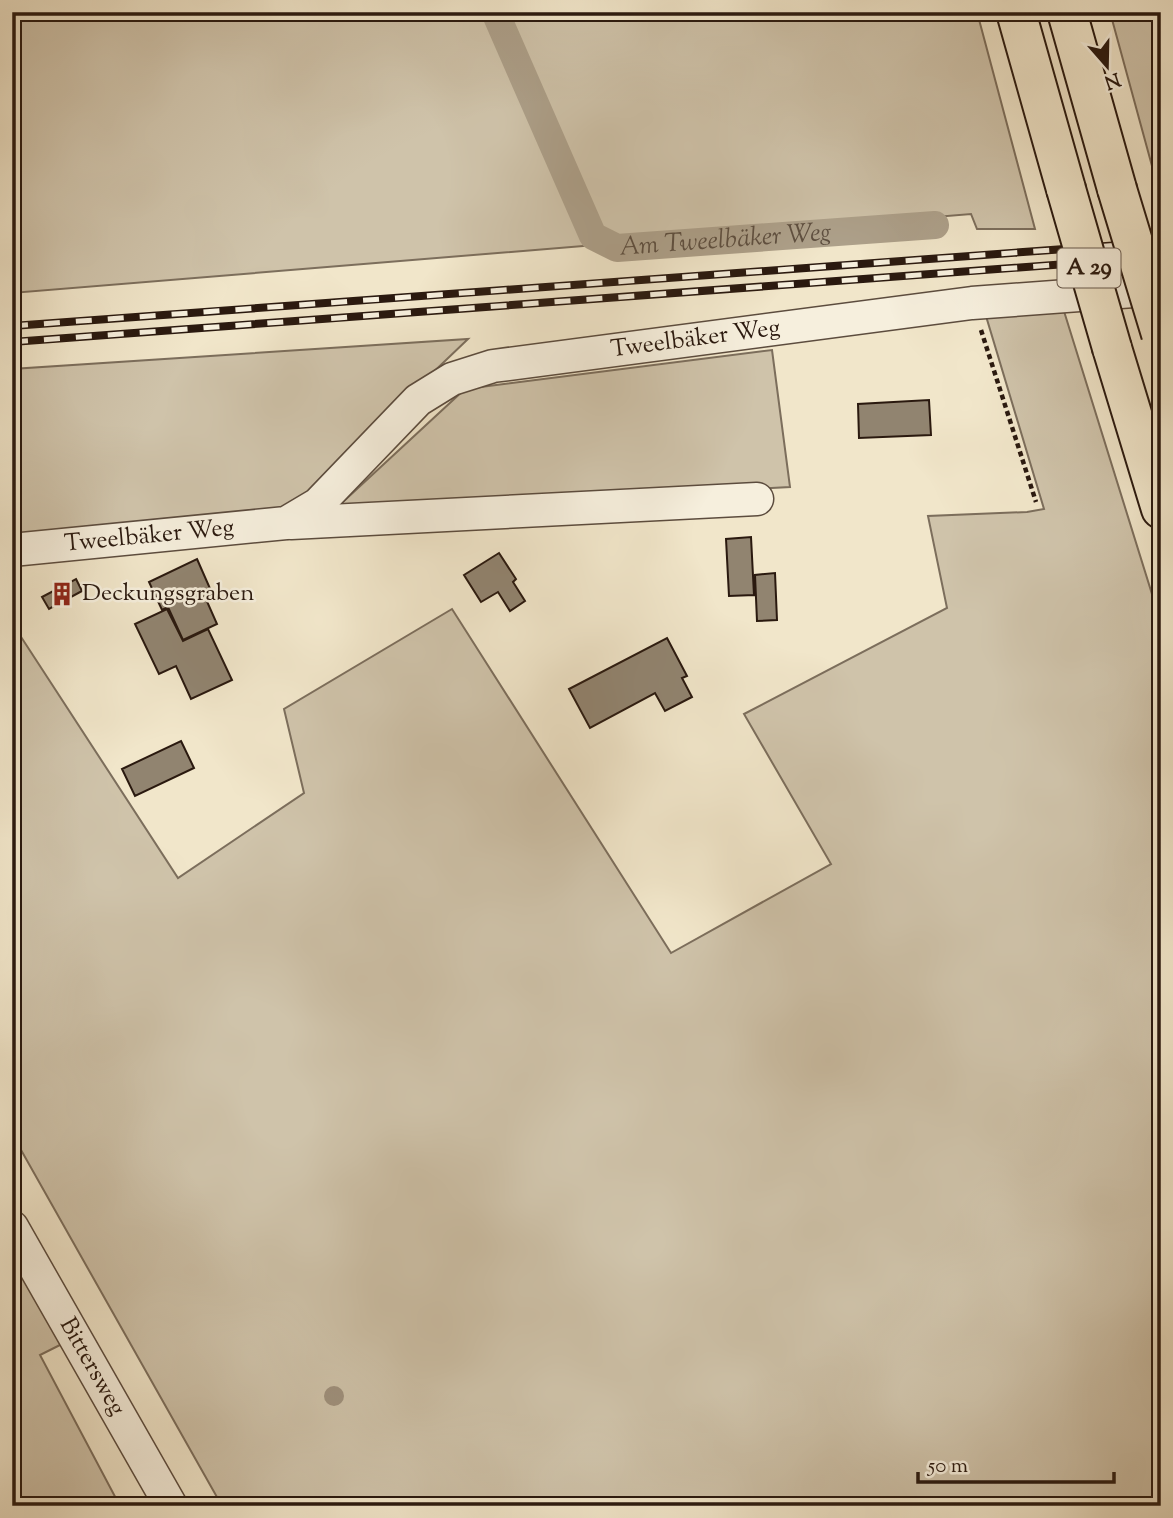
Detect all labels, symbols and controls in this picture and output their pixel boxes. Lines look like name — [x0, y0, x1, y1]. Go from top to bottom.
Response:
north arrow — [1072, 32, 1142, 102]
text: N — [1100, 64, 1124, 95]
water label: Am Tweelbäker Weg — [618, 214, 833, 266]
road number: A 29 — [1058, 248, 1120, 288]
street label: Tweelbäker Weg — [609, 311, 783, 367]
street label: Tweelbäker Weg — [63, 511, 236, 562]
place label: Deckungsgraben — [82, 577, 255, 611]
building icon: Deckungsgraben — [48, 580, 76, 608]
street label: Bittersweg — [50, 1312, 133, 1422]
scale bar — [918, 1441, 1114, 1485]
text: 50 m — [927, 1452, 968, 1482]

